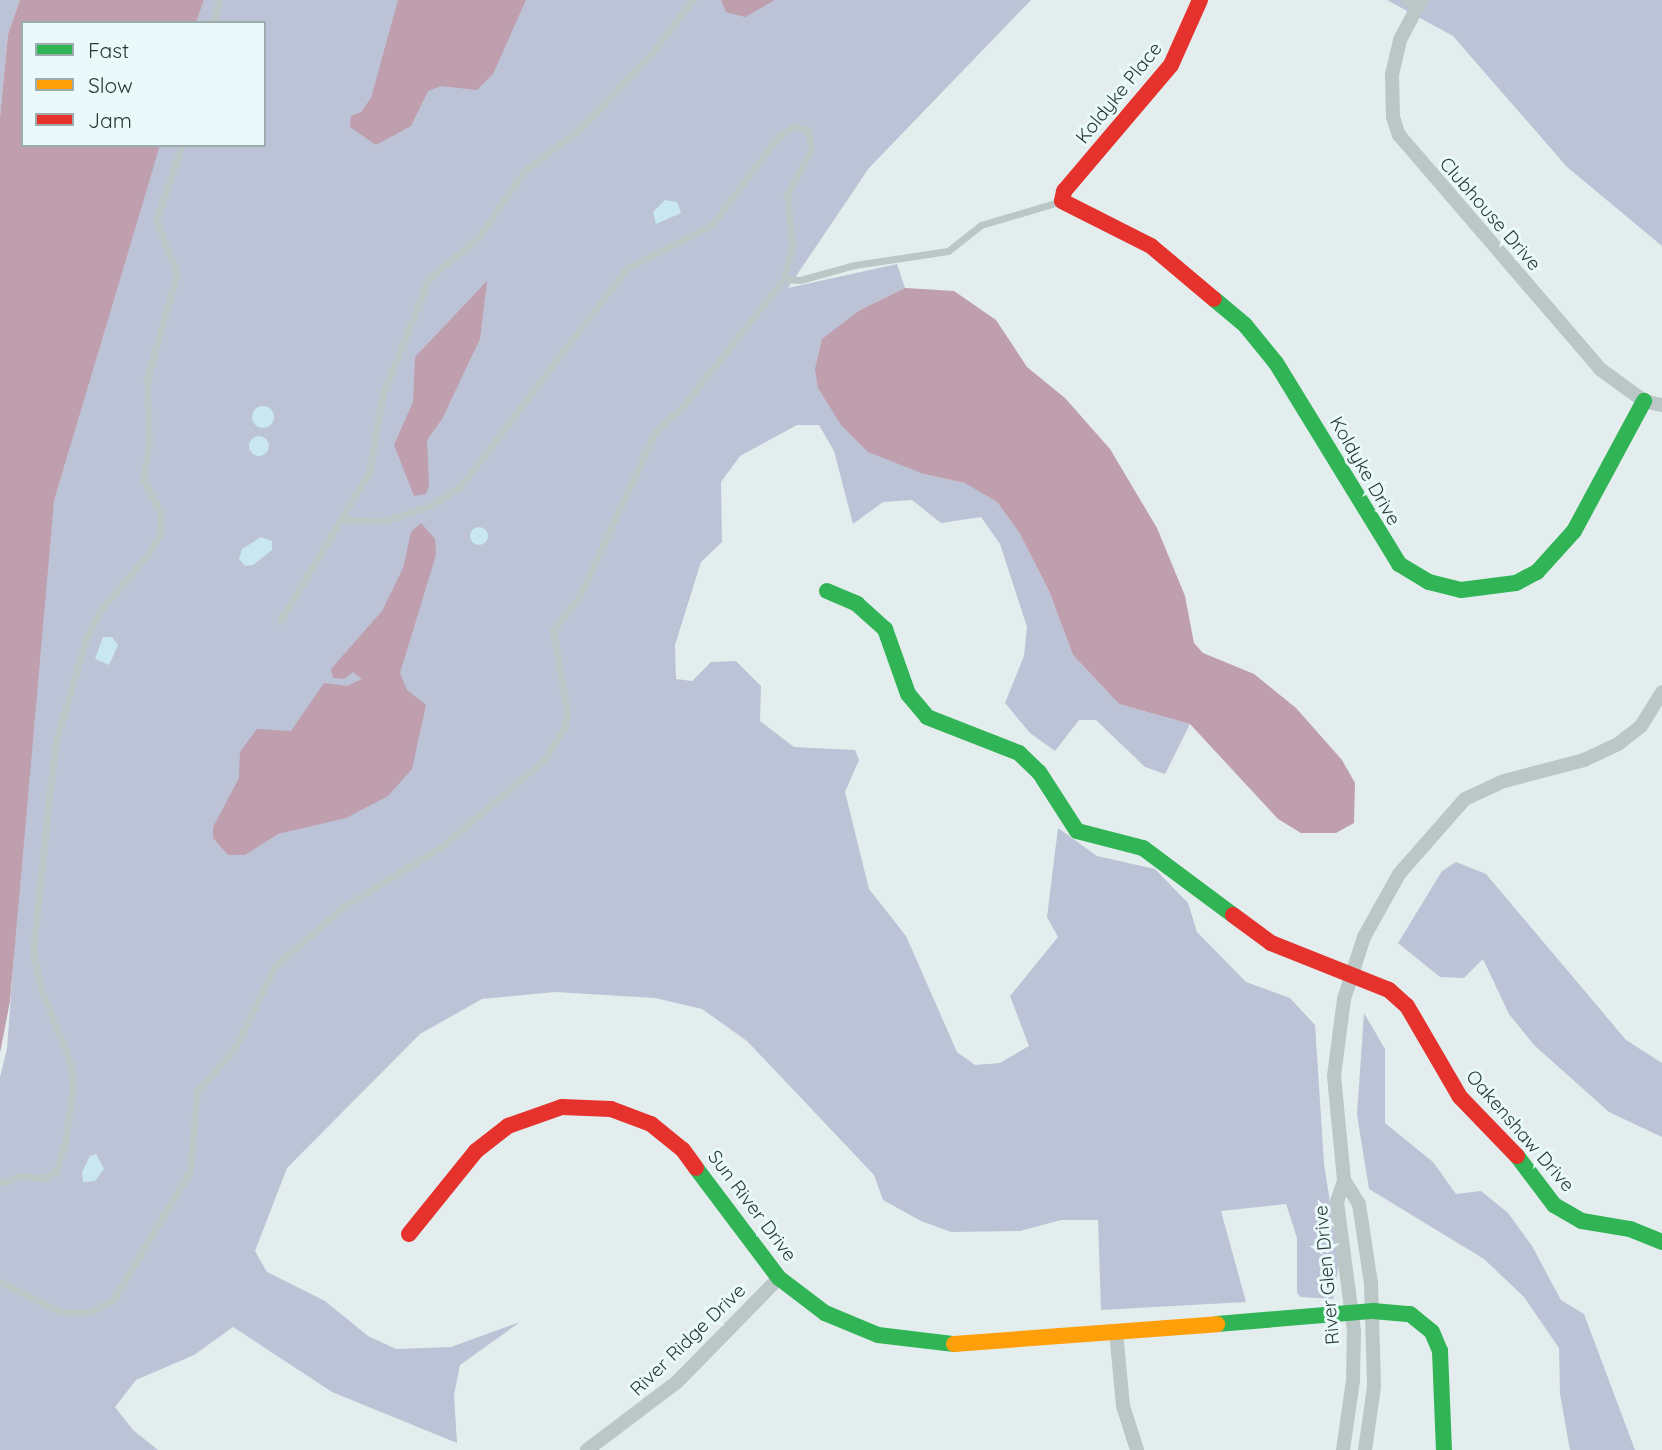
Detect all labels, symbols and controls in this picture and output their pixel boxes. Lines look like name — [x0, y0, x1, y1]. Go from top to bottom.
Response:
legend — [21, 21, 266, 147]
text: Fast — [88, 37, 129, 63]
street label: Koldyke Place — [1071, 38, 1167, 148]
text: Slow — [88, 72, 133, 98]
text: Jam — [88, 107, 132, 133]
street label: Clubhouse Drive — [1435, 153, 1545, 275]
street label: Koldyke Drive — [1325, 413, 1405, 529]
street label: Oakenshaw Drive — [1461, 1065, 1579, 1197]
street label: Sun River Drive — [703, 1146, 801, 1266]
street label: River Glen Drive — [1310, 1204, 1344, 1346]
street label: River Ridge Drive — [626, 1279, 750, 1401]

